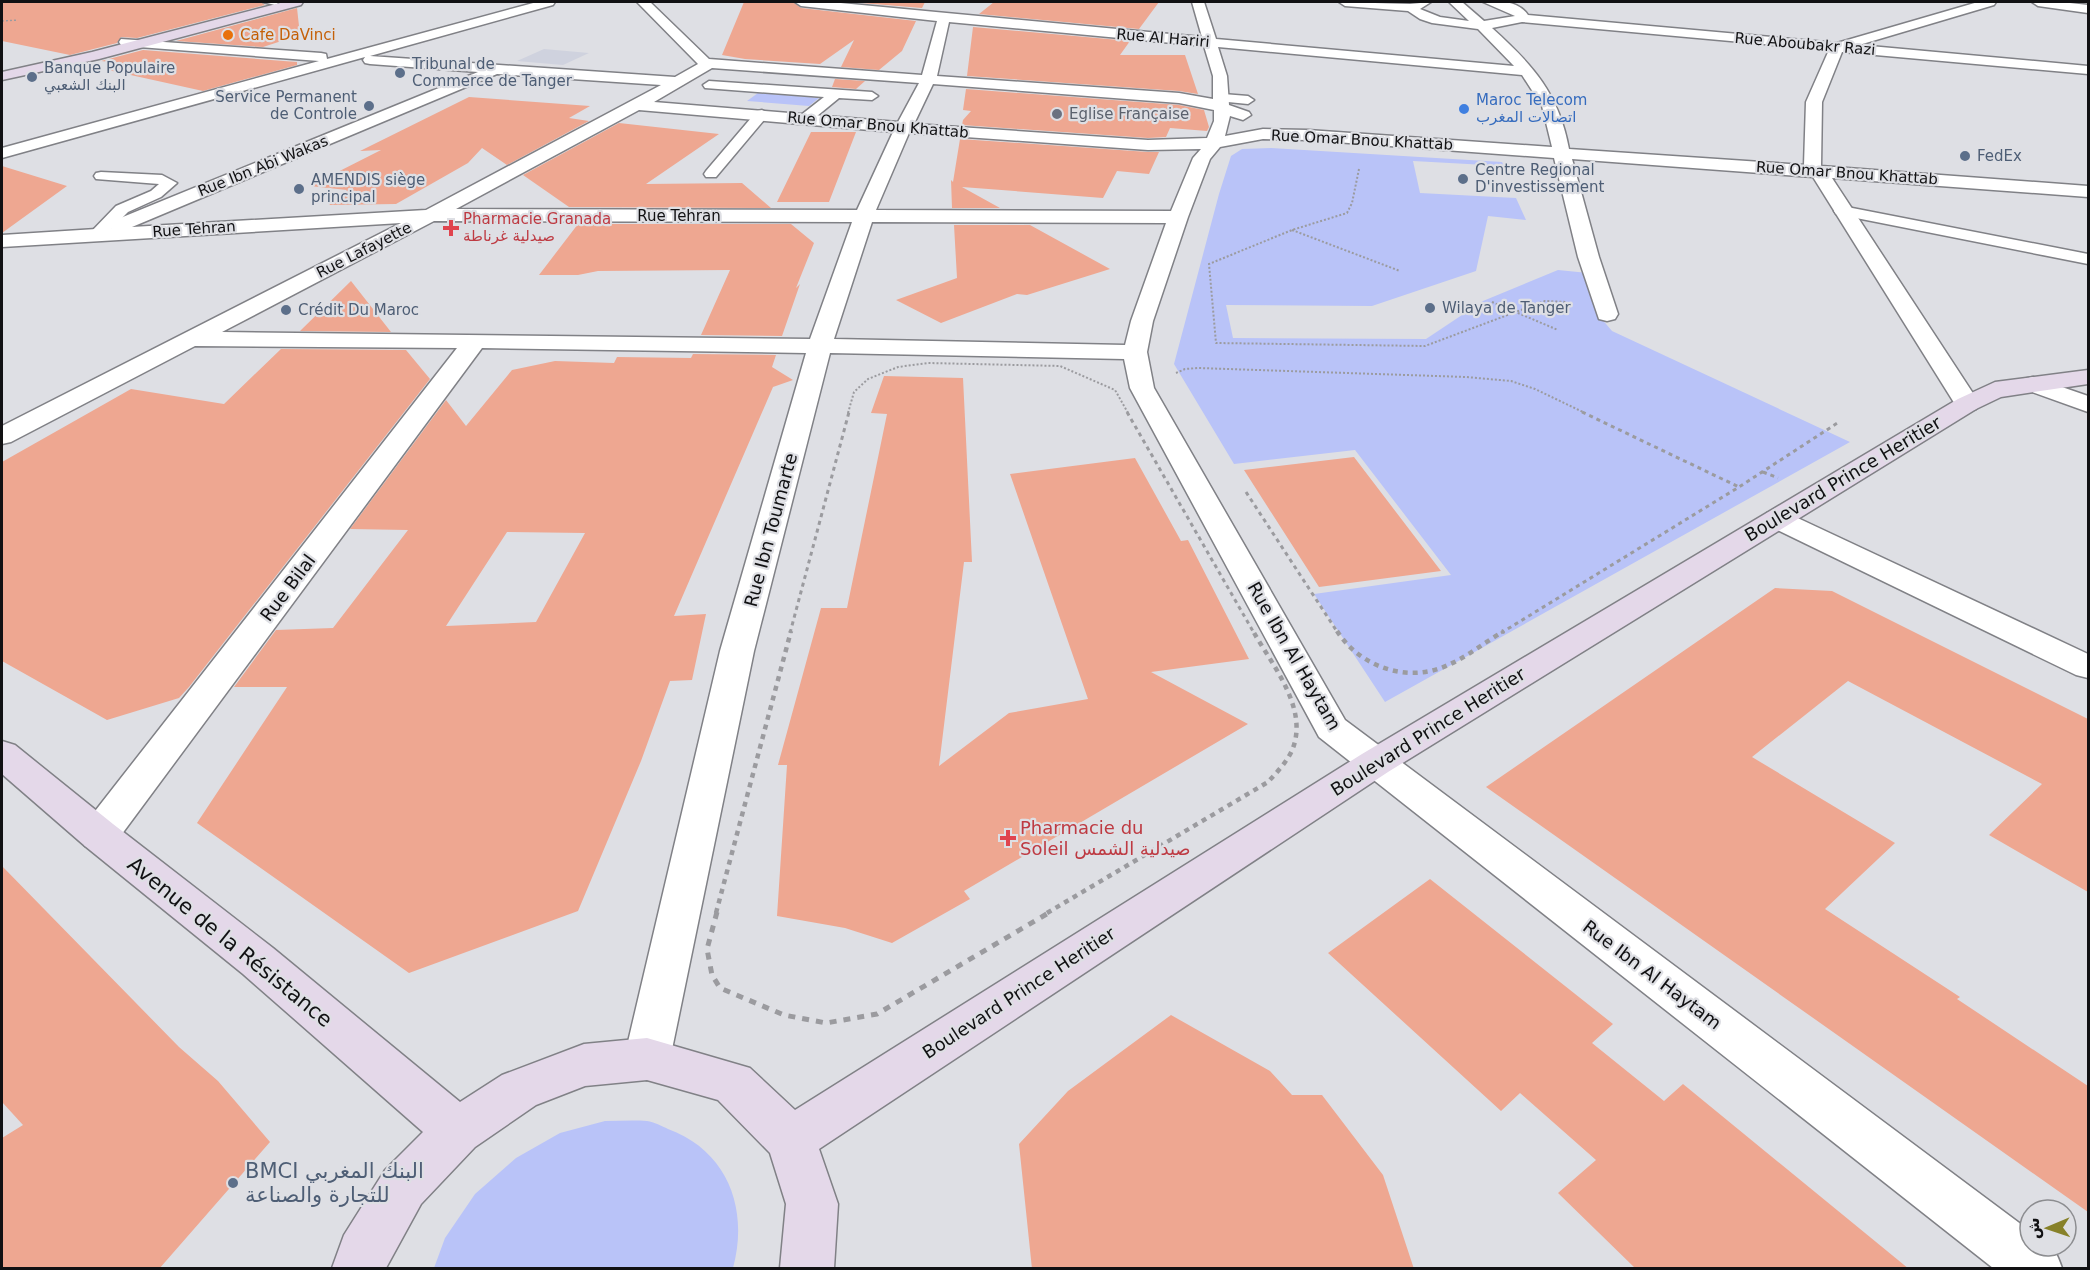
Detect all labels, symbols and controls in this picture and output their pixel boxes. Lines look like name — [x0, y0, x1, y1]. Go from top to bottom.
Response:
street label: Rue Al Hariri — [1116, 25, 1210, 51]
place label: Cafe DaVinci — [240, 26, 336, 44]
marker: Cafe DaVinci — [221, 28, 235, 42]
street label: Rue Aboubakr Razi — [1734, 29, 1876, 59]
place label: Tribunal de Commerce de Tanger — [411, 55, 573, 90]
place label: Banque Populaire البنك الشعبي — [44, 59, 175, 95]
marker: Tribunal de Commerce de Tanger — [393, 66, 407, 80]
marker: Banque Populaire البنك الشعبي — [25, 70, 39, 84]
place label: Service Permanent de Controle — [215, 88, 357, 123]
place label: Maroc Telecom اتصالات المغرب — [1476, 91, 1587, 126]
marker: Service Permanent de Controle — [362, 99, 376, 113]
marker: Maroc Telecom اتصالات المغرب — [1457, 102, 1471, 116]
place label: Eglise Française — [1069, 105, 1189, 123]
marker: Eglise Française — [1050, 107, 1064, 121]
street label: Rue Omar Bnou Khattab — [787, 108, 969, 142]
street label: Rue Omar Bnou Khattab — [1271, 126, 1453, 154]
street label: Rue Ibn Abi Wakas — [195, 132, 331, 200]
place label: FedEx — [1977, 147, 2022, 165]
marker: FedEx — [1958, 149, 1972, 163]
street label: Rue Omar Bnou Khattab — [1756, 158, 1938, 188]
place label: Centre Regional D'investissement — [1475, 161, 1605, 196]
place label: AMENDIS siège principal — [311, 171, 425, 206]
marker: Centre Regional D'investissement — [1456, 172, 1470, 186]
marker: AMENDIS siège principal — [292, 182, 306, 196]
street label: Rue Tehran — [637, 207, 721, 225]
place label: Pharmacie Granada صيدلية غرناطة — [463, 210, 611, 245]
street label: Rue Tehran — [152, 217, 236, 241]
street label: Rue Lafayette — [313, 218, 415, 282]
marker: Pharmacie Granada صيدلية غرناطة — [444, 221, 458, 235]
place label: Wilaya de Tanger — [1442, 299, 1572, 317]
place label: Crédit Du Maroc — [298, 301, 419, 319]
marker: Wilaya de Tanger — [1423, 301, 1437, 315]
marker: Crédit Du Maroc — [279, 303, 293, 317]
street label: Boulevard Prince Heritier — [1741, 411, 1945, 546]
street label: Rue Ibn Toumarte — [740, 451, 801, 609]
street label: Rue Bilal — [256, 550, 320, 625]
street label: Rue Ibn Al Haytam — [1243, 578, 1345, 734]
street label: Boulevard Prince Heritier — [1327, 663, 1529, 800]
place label: Pharmacie du Soleil صيدلية الشمس — [1020, 817, 1191, 859]
marker: Pharmacie du Soleil صيدلية الشمس — [1001, 831, 1015, 845]
street label: Avenue de la Résistance — [123, 852, 337, 1032]
street label: Rue Ibn Al Haytam — [1579, 916, 1726, 1033]
street label: Boulevard Prince Heritier — [919, 922, 1119, 1063]
place label: BMCI البنك المغربي للتجارة والصناعة — [245, 1159, 424, 1207]
marker: BMCI البنك المغربي للتجارة والصناعة — [226, 1176, 240, 1190]
north arrow — [2018, 1198, 2078, 1258]
text: ش — [2024, 1217, 2043, 1240]

